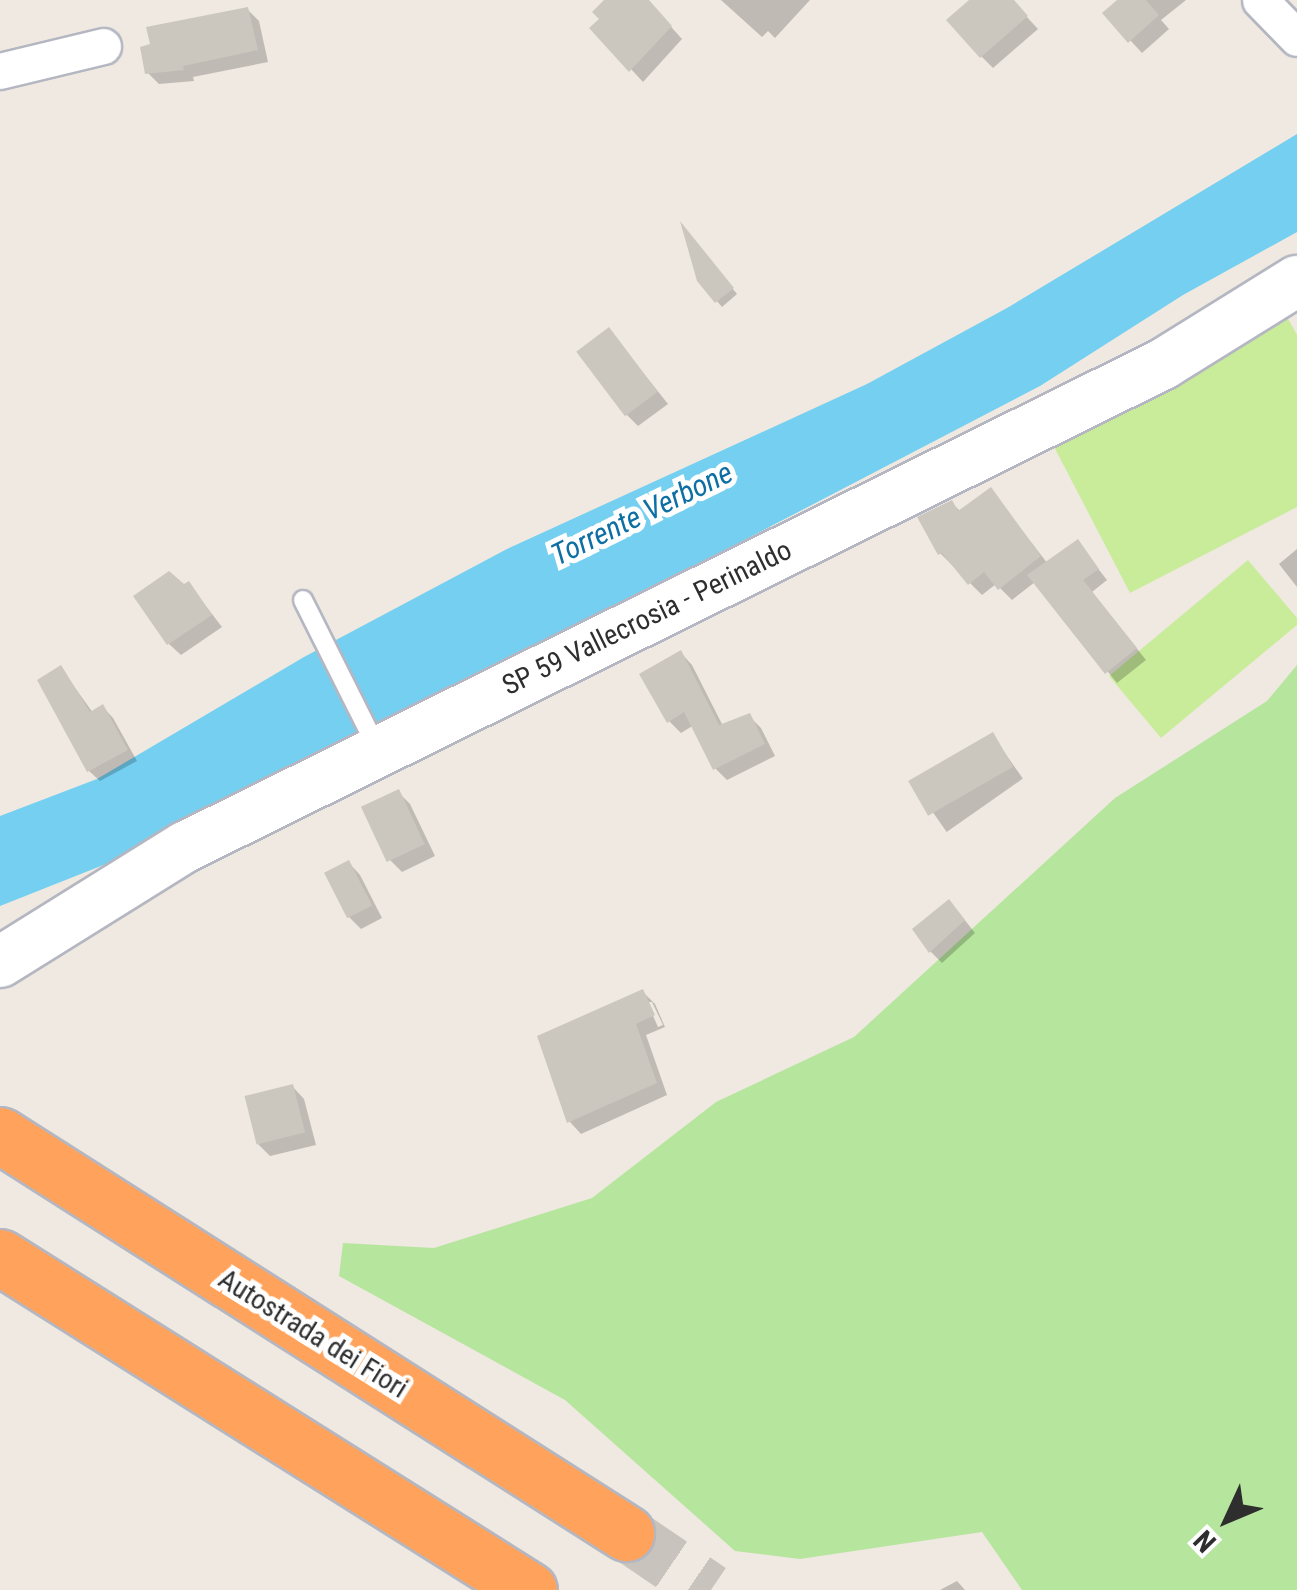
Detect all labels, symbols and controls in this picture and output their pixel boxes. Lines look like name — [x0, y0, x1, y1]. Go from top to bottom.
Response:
water label: Torrente Verbone — [545, 455, 739, 573]
street label: SP 59 Vallecrosia - Perinaldo — [497, 533, 797, 703]
street label: Autostrada dei Fiori — [212, 1262, 414, 1406]
north arrow — [1177, 1470, 1277, 1570]
text: N — [1187, 1524, 1223, 1559]

